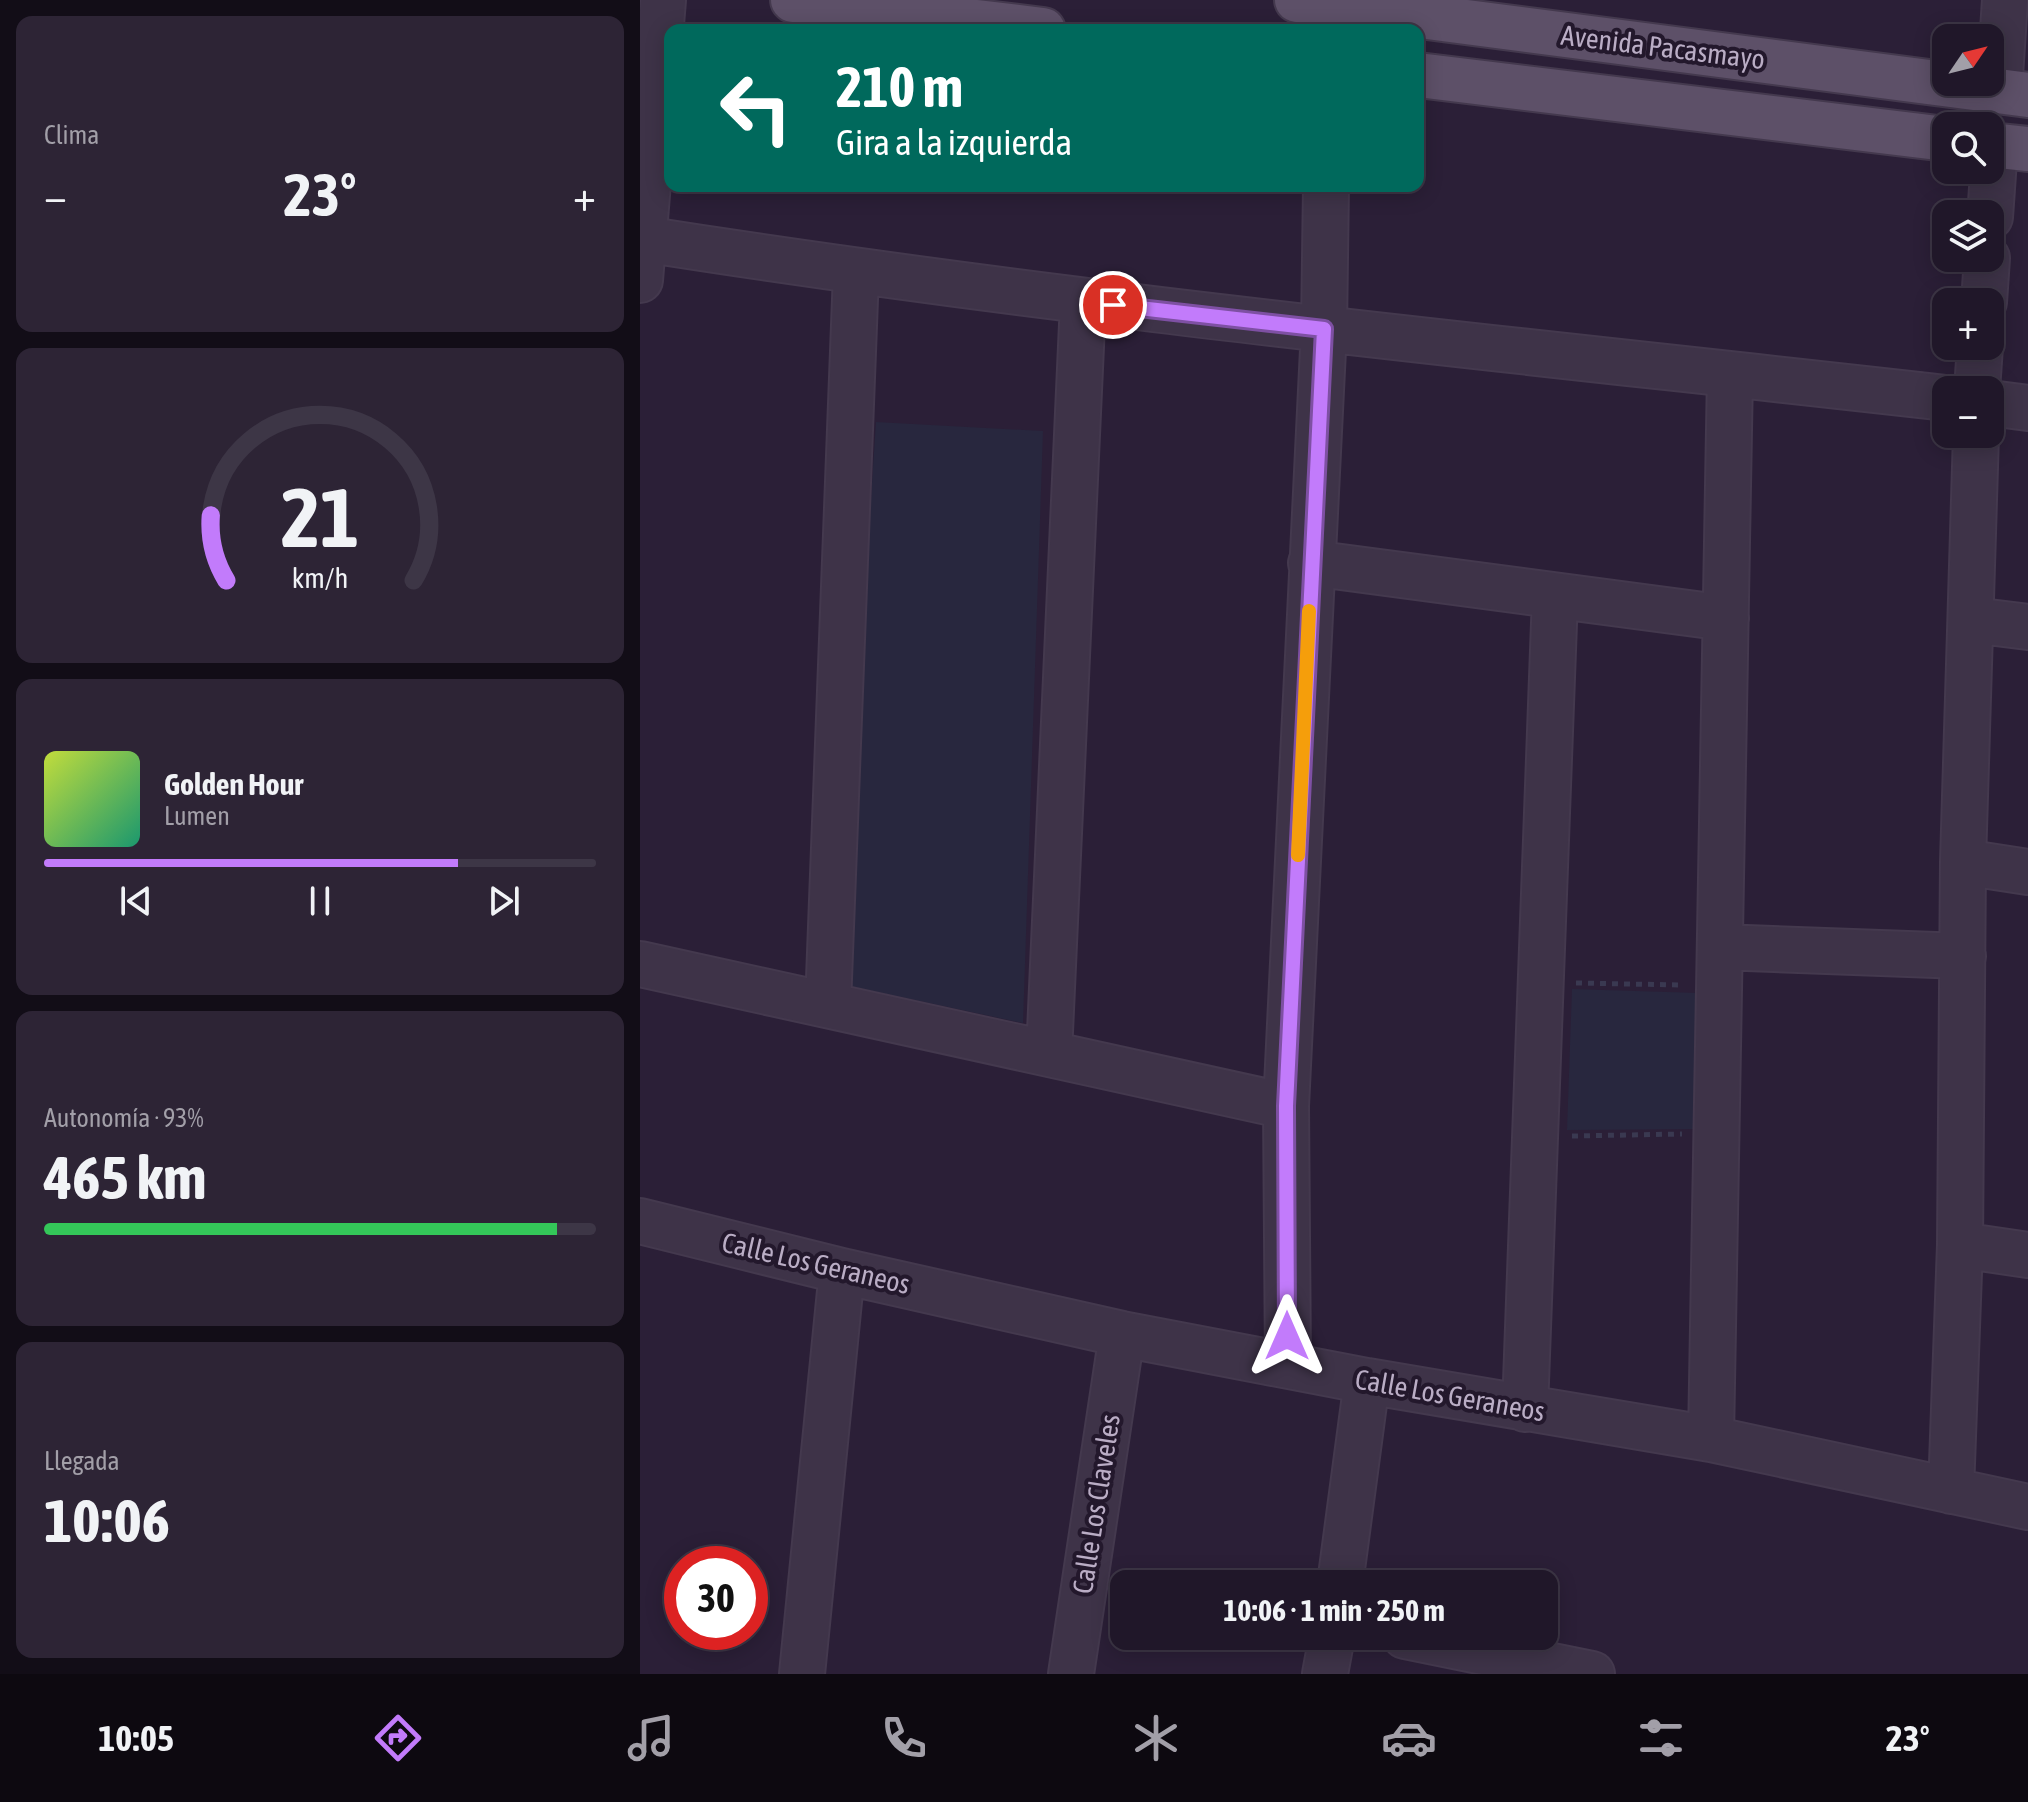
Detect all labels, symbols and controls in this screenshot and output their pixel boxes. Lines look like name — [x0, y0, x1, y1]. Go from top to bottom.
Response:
street label: Avenida Pacasmayo — [1559, 19, 1767, 75]
north arrow — [1932, 24, 2004, 96]
map controls — [1932, 24, 2004, 448]
text: 210 m — [836, 55, 963, 119]
icon: left — [704, 56, 808, 160]
button: search — [1932, 112, 2004, 184]
text: Clima — [44, 120, 99, 150]
text: Gira a la izquierda — [836, 121, 1072, 163]
text: 23° — [284, 160, 356, 229]
text: − — [44, 170, 67, 220]
text: + — [573, 170, 596, 220]
button: layers — [1932, 200, 2004, 272]
pin — [1079, 271, 1147, 339]
icon: arrive — [1091, 283, 1135, 327]
button: + — [1932, 288, 2004, 360]
button: − — [1932, 376, 2004, 448]
text: 21 — [281, 469, 359, 565]
text: km/h — [292, 562, 348, 595]
text: Golden Hour — [164, 767, 303, 801]
text: Lumen — [164, 801, 230, 831]
icon: previous — [114, 879, 158, 923]
icon: pause — [298, 879, 342, 923]
icon: next — [482, 879, 526, 923]
text: Autonomía · 93% — [44, 1103, 204, 1133]
text: 465 km — [44, 1143, 206, 1212]
street label: Calle Los Geraneos — [719, 1226, 913, 1300]
position arrow — [1245, 1294, 1329, 1378]
street label: Calle Los Geraneos — [1353, 1363, 1547, 1427]
street label: Calle Los Claveles — [1066, 1412, 1126, 1596]
text: Llegada — [44, 1446, 120, 1476]
text: 10:06 — [44, 1486, 170, 1555]
speed limit sign: 30 — [664, 1546, 768, 1650]
text: 10:06 · 1 min · 250 m — [1223, 1593, 1445, 1627]
icon: directions — [370, 1710, 426, 1766]
icon: music — [623, 1710, 679, 1766]
icon: phone — [876, 1710, 932, 1766]
icon: climate — [1128, 1710, 1184, 1766]
icon: car — [1381, 1710, 1437, 1766]
icon: filters — [1633, 1710, 1689, 1766]
text: 10:05 — [98, 1717, 174, 1759]
text: 23° — [1886, 1717, 1930, 1759]

